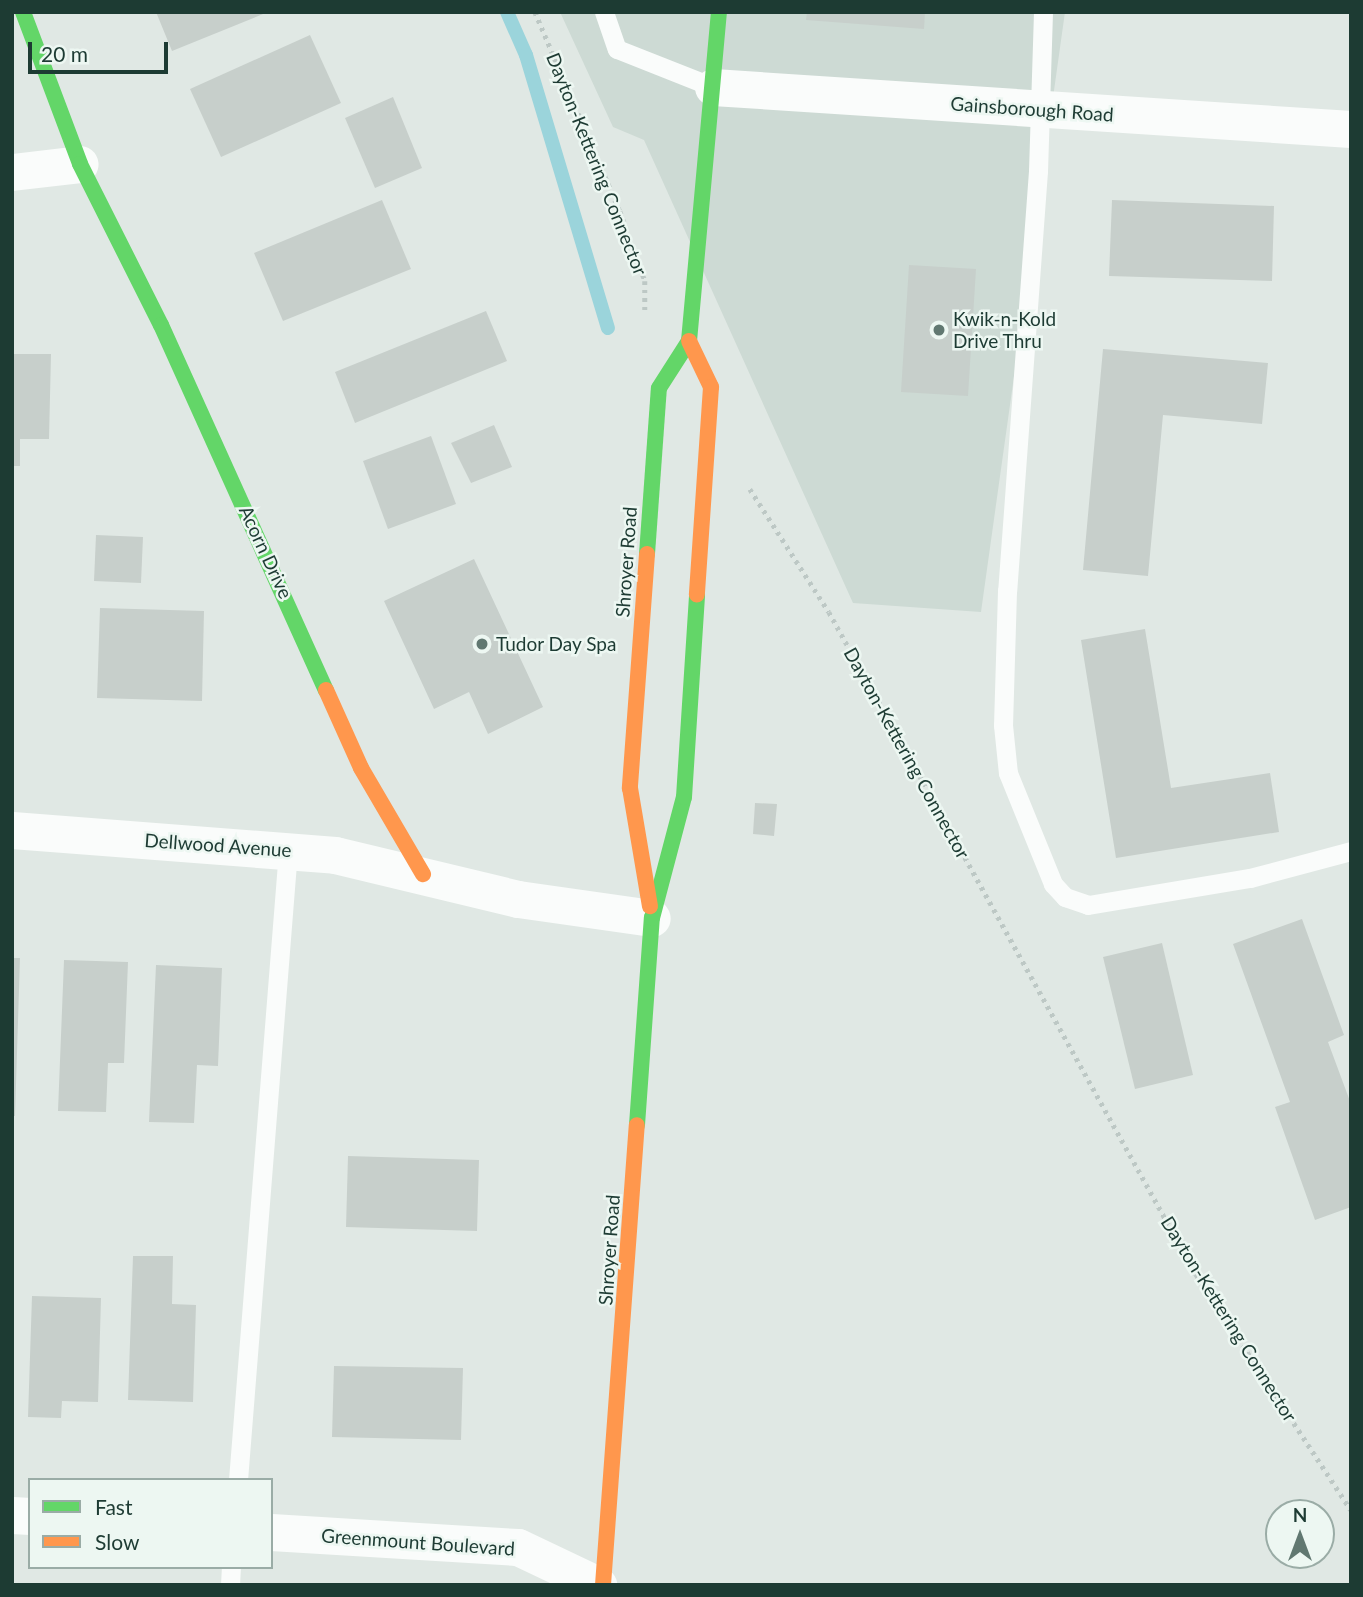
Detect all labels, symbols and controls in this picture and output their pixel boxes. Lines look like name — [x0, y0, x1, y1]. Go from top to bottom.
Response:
scale bar — [32, 28, 172, 72]
text: 20 m — [41, 41, 88, 66]
street label: Dayton-Kettering Connector — [542, 49, 652, 279]
street label: Gainsborough Road — [950, 92, 1114, 126]
place label: Kwik-n-Kold Drive Thru — [953, 308, 1056, 352]
marker: Kwik-n-Kold Drive Thru — [931, 322, 947, 338]
street label: Acorn Drive — [235, 502, 297, 602]
street label: Shroyer Road — [611, 506, 641, 618]
place label: Tudor Day Spa — [496, 633, 617, 655]
marker: Tudor Day Spa — [474, 636, 490, 652]
street label: Dayton-Kettering Connector — [839, 643, 975, 863]
street label: Dellwood Avenue — [143, 828, 293, 862]
street label: Shroyer Road — [594, 1194, 624, 1306]
street label: Dayton-Kettering Connector — [1156, 1212, 1302, 1426]
legend — [28, 1478, 273, 1569]
text: Fast — [95, 1494, 132, 1519]
north arrow — [1265, 1499, 1335, 1569]
text: N — [1293, 1503, 1307, 1526]
street label: Greenmount Boulevard — [320, 1524, 516, 1560]
text: Slow — [95, 1529, 139, 1554]

